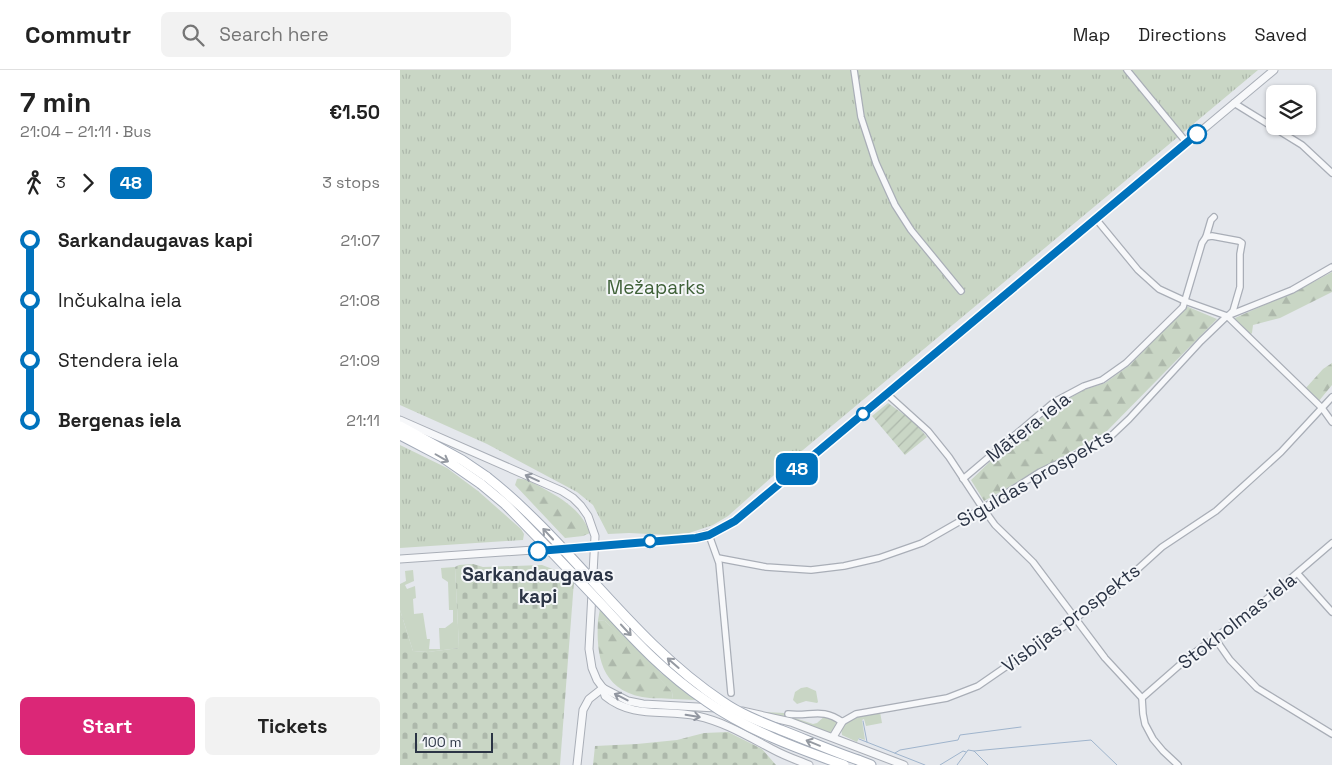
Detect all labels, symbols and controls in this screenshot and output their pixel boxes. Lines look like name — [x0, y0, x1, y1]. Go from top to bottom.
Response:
search box — [161, 12, 511, 57]
text: Commutr — [25, 19, 131, 50]
icon: search — [179, 21, 207, 49]
text: Search here — [219, 22, 329, 47]
text: Map — [1073, 23, 1110, 46]
text: Directions — [1138, 23, 1227, 46]
text: Saved — [1255, 23, 1307, 46]
text: 7 min — [20, 84, 91, 120]
map controls — [1266, 85, 1316, 135]
button: layers — [1266, 85, 1316, 135]
text: €1.50 — [329, 100, 380, 125]
text: 21:04 – 21:11 · Bus — [20, 121, 151, 142]
unlabelled marker — [1187, 124, 1207, 144]
icon: walk — [20, 169, 48, 197]
icon: forward — [74, 169, 102, 197]
text: 48 — [120, 171, 142, 194]
text: 3 — [56, 172, 66, 193]
text: 3 stops — [322, 172, 380, 193]
text: Sarkandaugavas kapi — [58, 228, 253, 253]
text: 21:07 — [341, 230, 380, 251]
park label: Mežaparks — [607, 275, 705, 300]
text: Inčukalna iela — [58, 288, 182, 313]
text: 21:08 — [339, 290, 380, 311]
text: Stendera iela — [58, 348, 179, 373]
text: 21:09 — [340, 350, 380, 371]
street label: Mātera iela — [981, 386, 1075, 468]
unlabelled marker — [856, 407, 870, 421]
text: Bergenas iela — [58, 408, 181, 433]
text: 21:11 — [346, 410, 380, 431]
street label: Siguldas prospekts — [953, 423, 1117, 533]
one-way arrow — [434, 453, 448, 463]
line badge: 48 — [774, 453, 820, 485]
text: 48 — [786, 457, 808, 480]
one-way arrow — [525, 472, 540, 482]
one-way arrow — [542, 528, 554, 540]
unlabelled marker — [643, 534, 657, 548]
marker: Sarkandaugavas kapi — [528, 541, 548, 561]
street label: Visbijas prospekts — [997, 558, 1145, 678]
place label: Sarkandaugavas kapi — [462, 562, 614, 609]
street label: Stokholmas iela — [1173, 567, 1301, 675]
one-way arrow — [620, 624, 632, 637]
one-way arrow — [666, 658, 679, 669]
one-way arrow — [614, 692, 629, 702]
button: Start — [20, 697, 195, 755]
button: Tickets — [205, 697, 380, 755]
one-way arrow — [685, 711, 701, 721]
scale bar — [415, 730, 492, 753]
text: 100 m — [422, 733, 461, 751]
one-way arrow — [806, 738, 821, 747]

